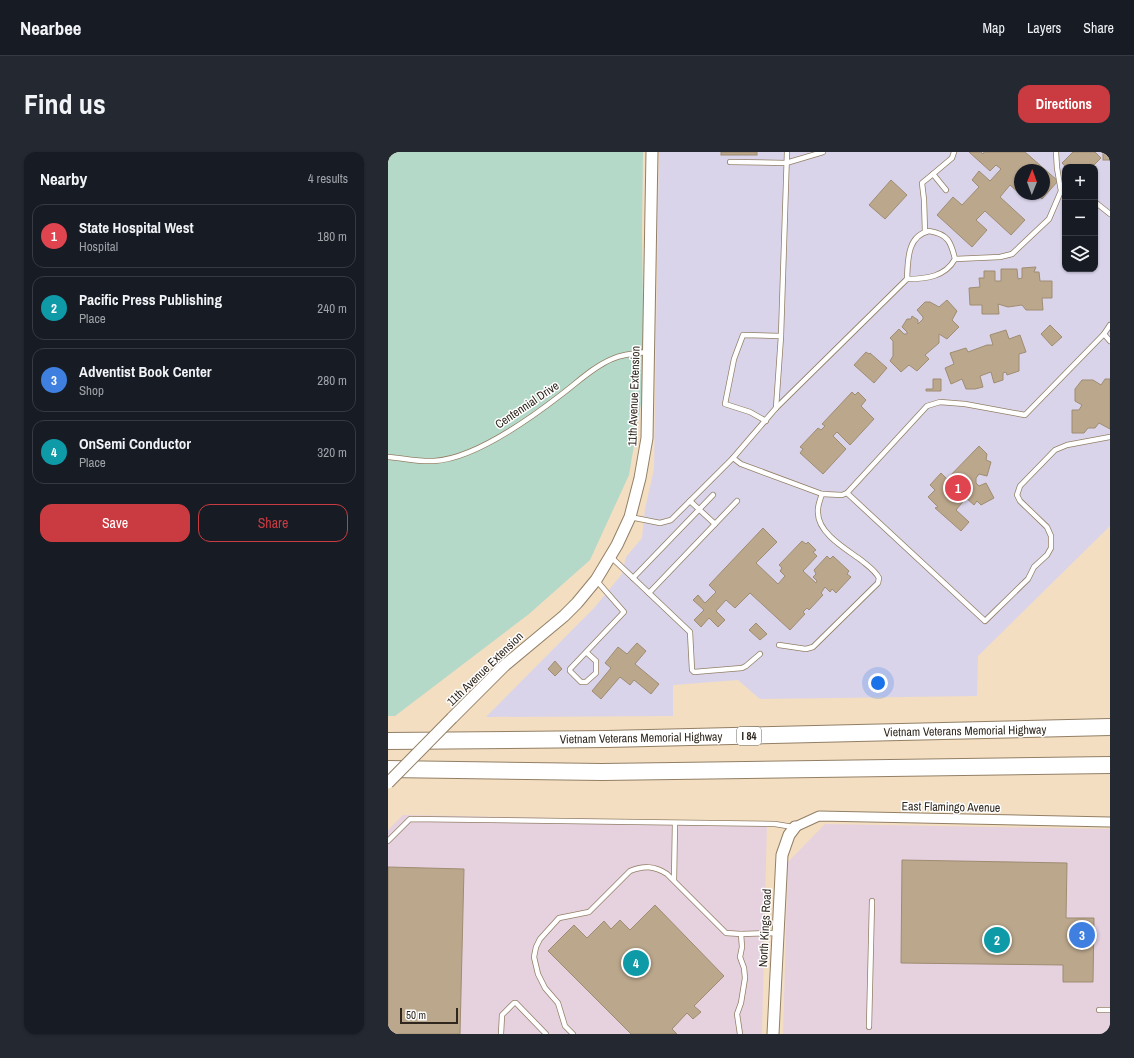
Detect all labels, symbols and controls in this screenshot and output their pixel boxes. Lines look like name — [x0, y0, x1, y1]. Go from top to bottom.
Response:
text: Nearbee — [20, 15, 81, 41]
text: Map — [983, 19, 1005, 37]
text: Layers — [1027, 19, 1061, 37]
text: Share — [1083, 19, 1114, 37]
text: Find us — [24, 85, 106, 123]
button: Directions — [1018, 85, 1110, 123]
north arrow — [1014, 164, 1050, 200]
map controls — [1062, 164, 1098, 272]
button: + — [1062, 164, 1098, 200]
text: Nearby — [40, 167, 87, 190]
text: 4 results — [308, 170, 348, 187]
button: − — [1062, 200, 1098, 236]
text: State Hospital West — [79, 217, 194, 238]
text: 1 — [51, 228, 57, 245]
text: 180 m — [317, 228, 347, 245]
button: layers — [1062, 236, 1098, 272]
text: Hospital — [79, 238, 118, 255]
text: Pacific Press Publishing — [79, 289, 222, 310]
text: 2 — [51, 300, 57, 317]
text: 240 m — [317, 300, 347, 317]
text: Place — [79, 310, 106, 327]
street label: 11th Avenue Extension — [624, 346, 644, 446]
text: Adventist Book Center — [79, 361, 212, 382]
text: 3 — [51, 372, 57, 389]
text: 280 m — [317, 372, 347, 389]
street label: Centennial Drive — [492, 378, 562, 432]
text: Shop — [79, 382, 104, 399]
text: OnSemi Conductor — [79, 433, 191, 454]
text: 4 — [51, 444, 57, 461]
text: 320 m — [317, 444, 347, 461]
text: Place — [79, 454, 106, 471]
pin: 1 — [945, 473, 971, 503]
button: Save — [40, 504, 190, 542]
button: Share — [198, 504, 348, 542]
street label: 11th Avenue Extension — [443, 628, 527, 710]
your location — [868, 673, 888, 693]
street label: Vietnam Veterans Memorial Highway — [883, 722, 1047, 740]
road number: I 84 — [737, 727, 761, 745]
street label: Vietnam Veterans Memorial Highway — [559, 729, 723, 747]
street label: East Flamingo Avenue — [901, 798, 1001, 816]
street label: North Kings Road — [755, 889, 775, 967]
pin: 3 — [1069, 920, 1095, 950]
pin: 2 — [984, 925, 1010, 955]
pin: 4 — [623, 948, 649, 978]
scale bar — [400, 1006, 458, 1025]
text: 50 m — [406, 1008, 426, 1022]

